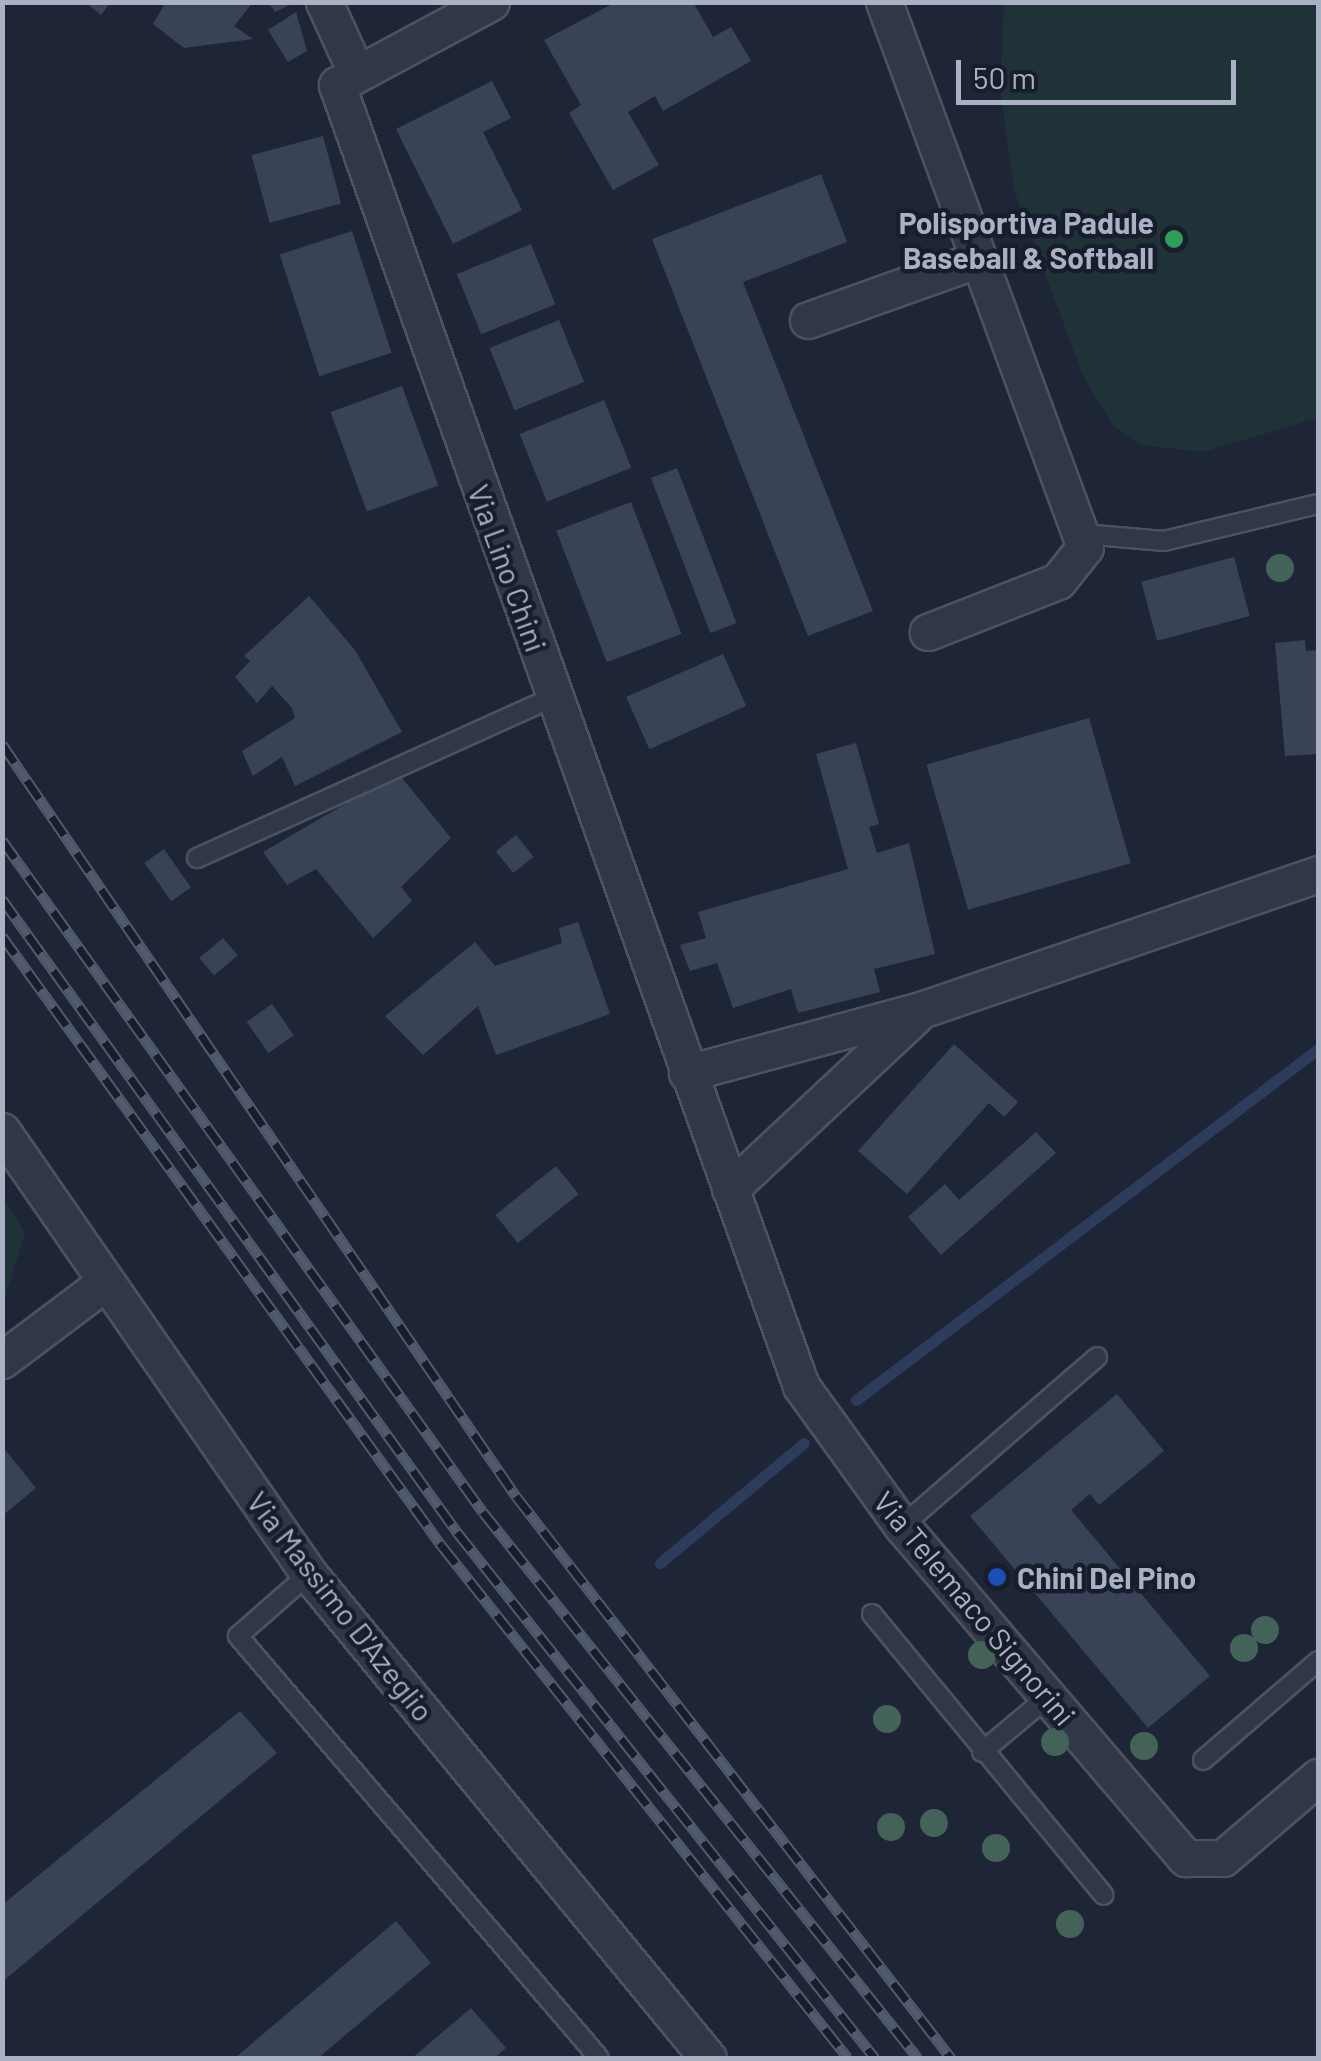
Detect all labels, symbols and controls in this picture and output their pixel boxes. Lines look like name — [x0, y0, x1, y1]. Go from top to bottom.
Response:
scale bar — [961, 40, 1241, 102]
text: 50 m — [973, 59, 1036, 95]
place label: Polisportiva Padule Baseball & Softball — [899, 204, 1154, 274]
marker: Polisportiva Padule Baseball & Softball — [1163, 228, 1185, 250]
street label: Via Lino Chini — [461, 479, 555, 657]
street label: Via Massimo D'Azeglio — [240, 1484, 442, 1728]
street label: Via Telemaco Signorini — [867, 1484, 1083, 1732]
place label: Chini Del Pino — [1017, 1559, 1196, 1595]
marker: Chini Del Pino — [986, 1566, 1008, 1588]

